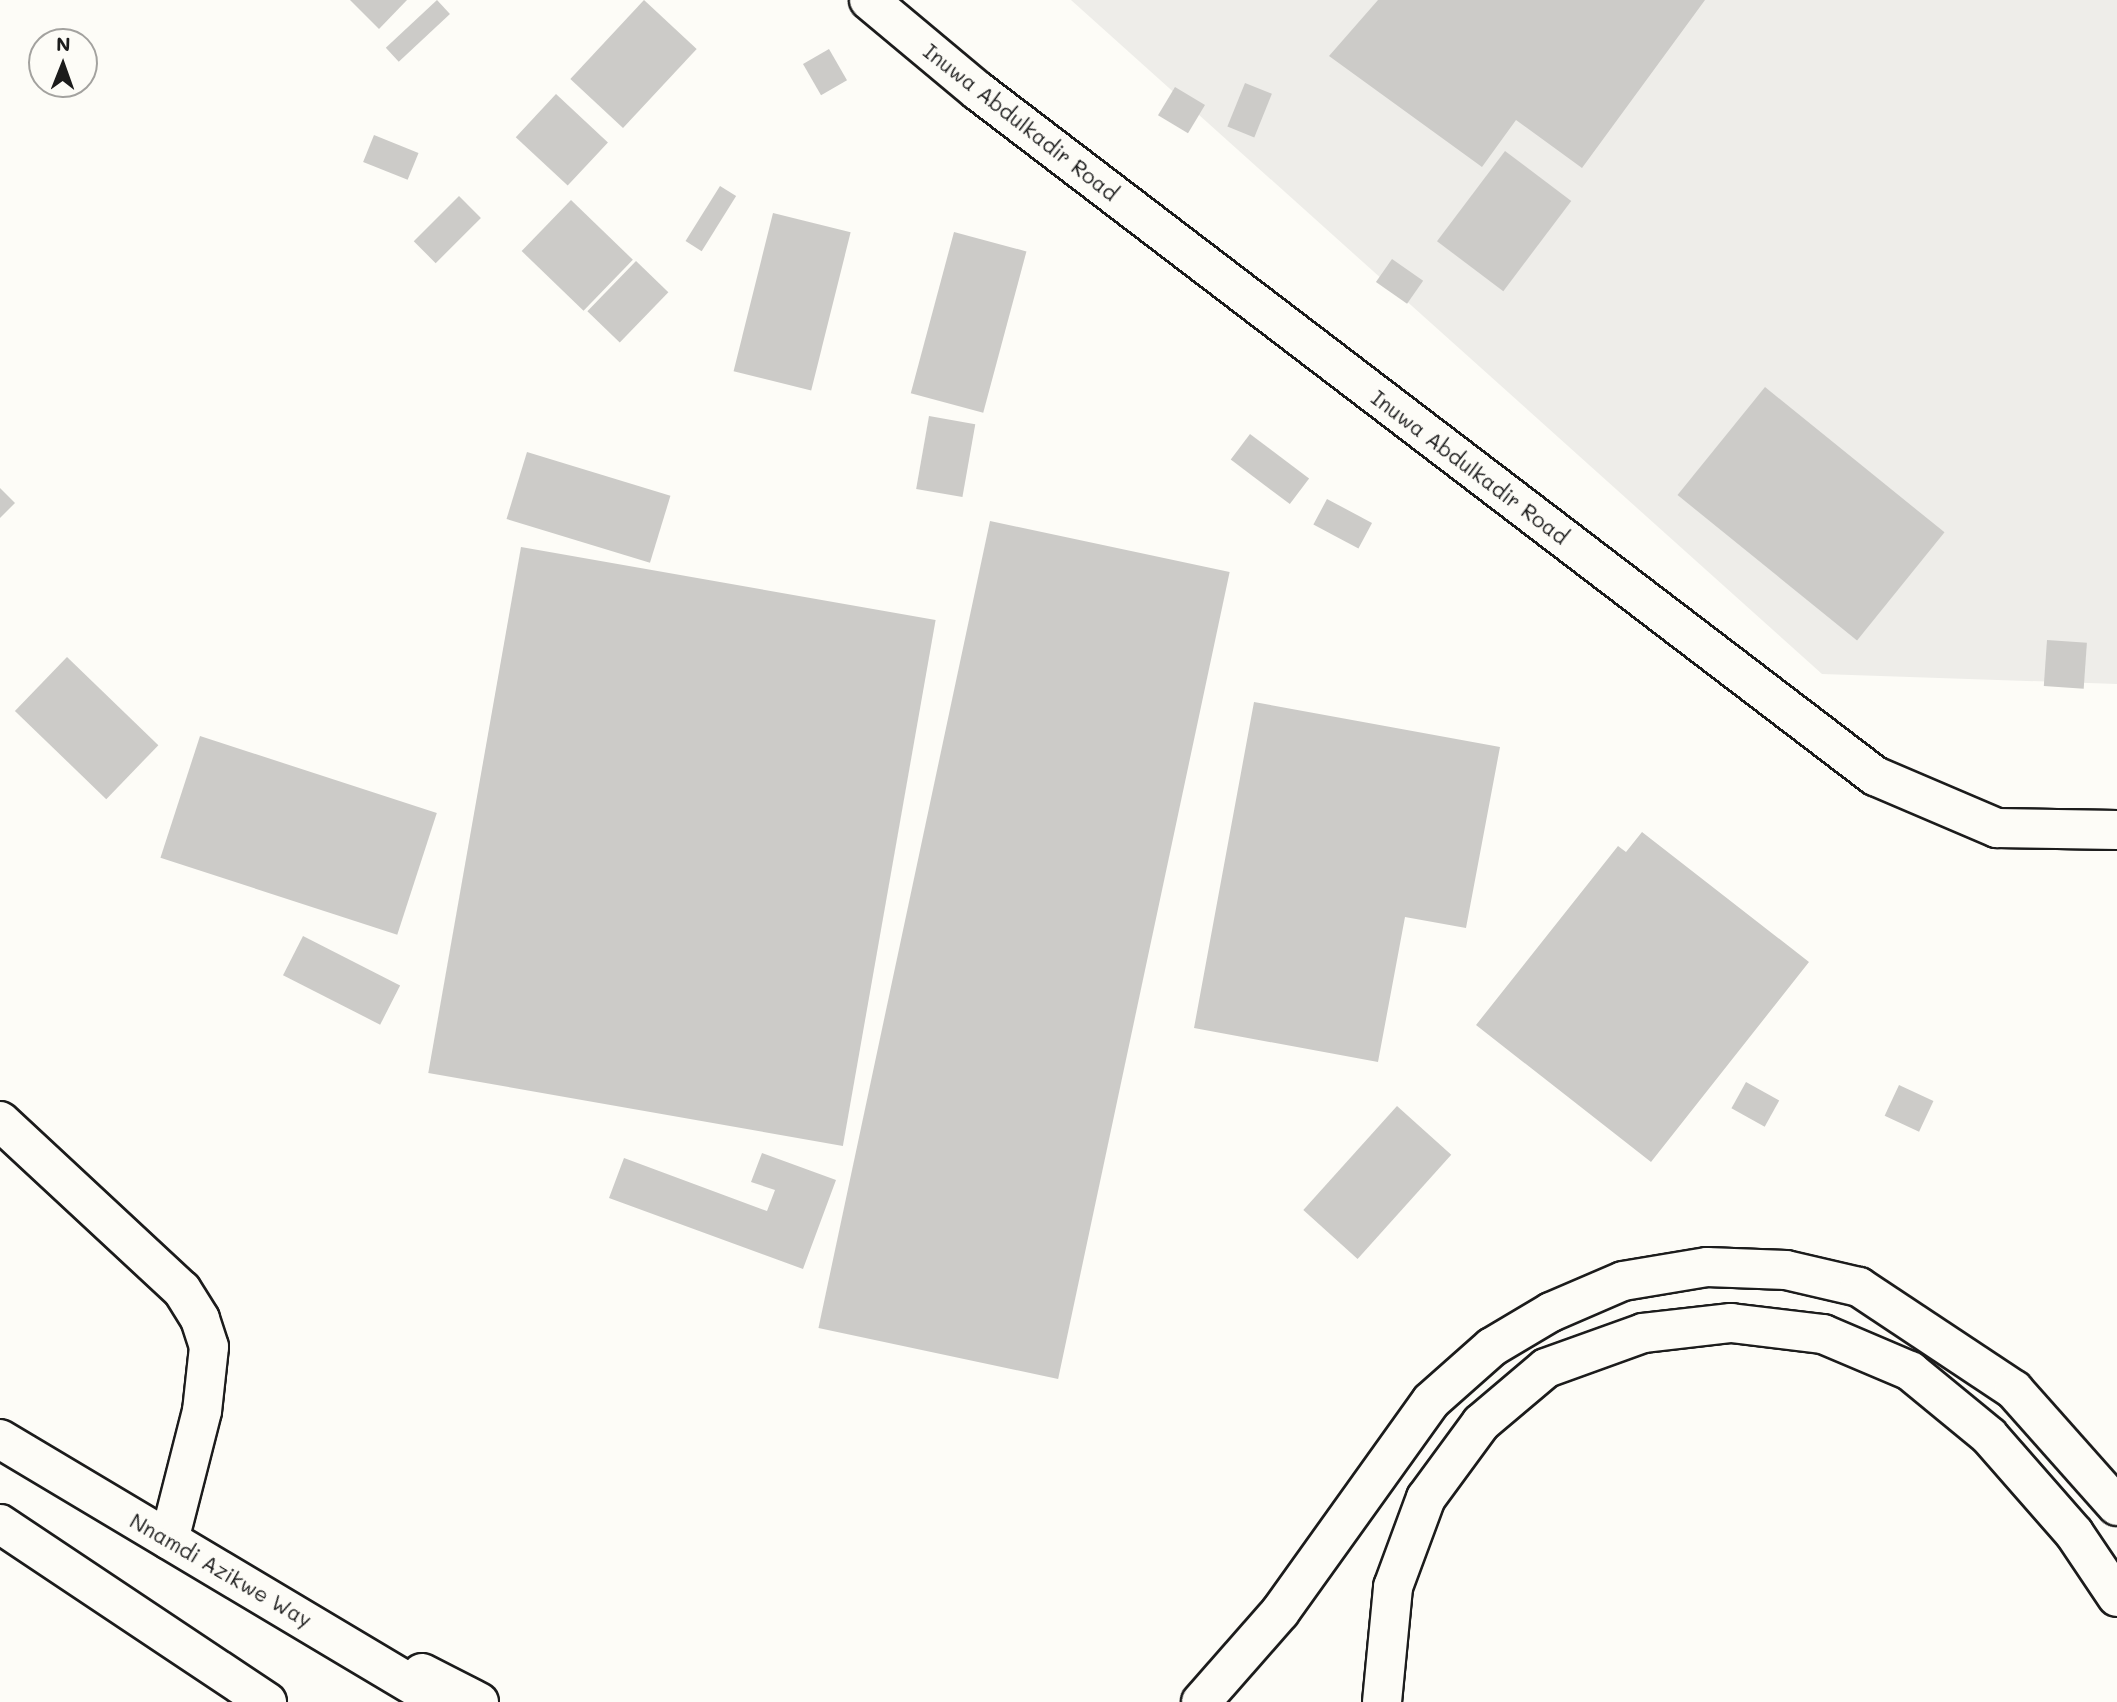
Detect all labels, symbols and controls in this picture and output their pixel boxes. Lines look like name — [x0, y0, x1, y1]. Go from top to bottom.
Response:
north arrow — [28, 28, 98, 98]
text: N — [56, 31, 71, 56]
street label: Inuwa Abdulkadir Road — [919, 38, 1123, 206]
street label: Inuwa Abdulkadir Road — [1367, 385, 1573, 549]
street label: Nnamdi Azikwe Way — [126, 1508, 316, 1632]

